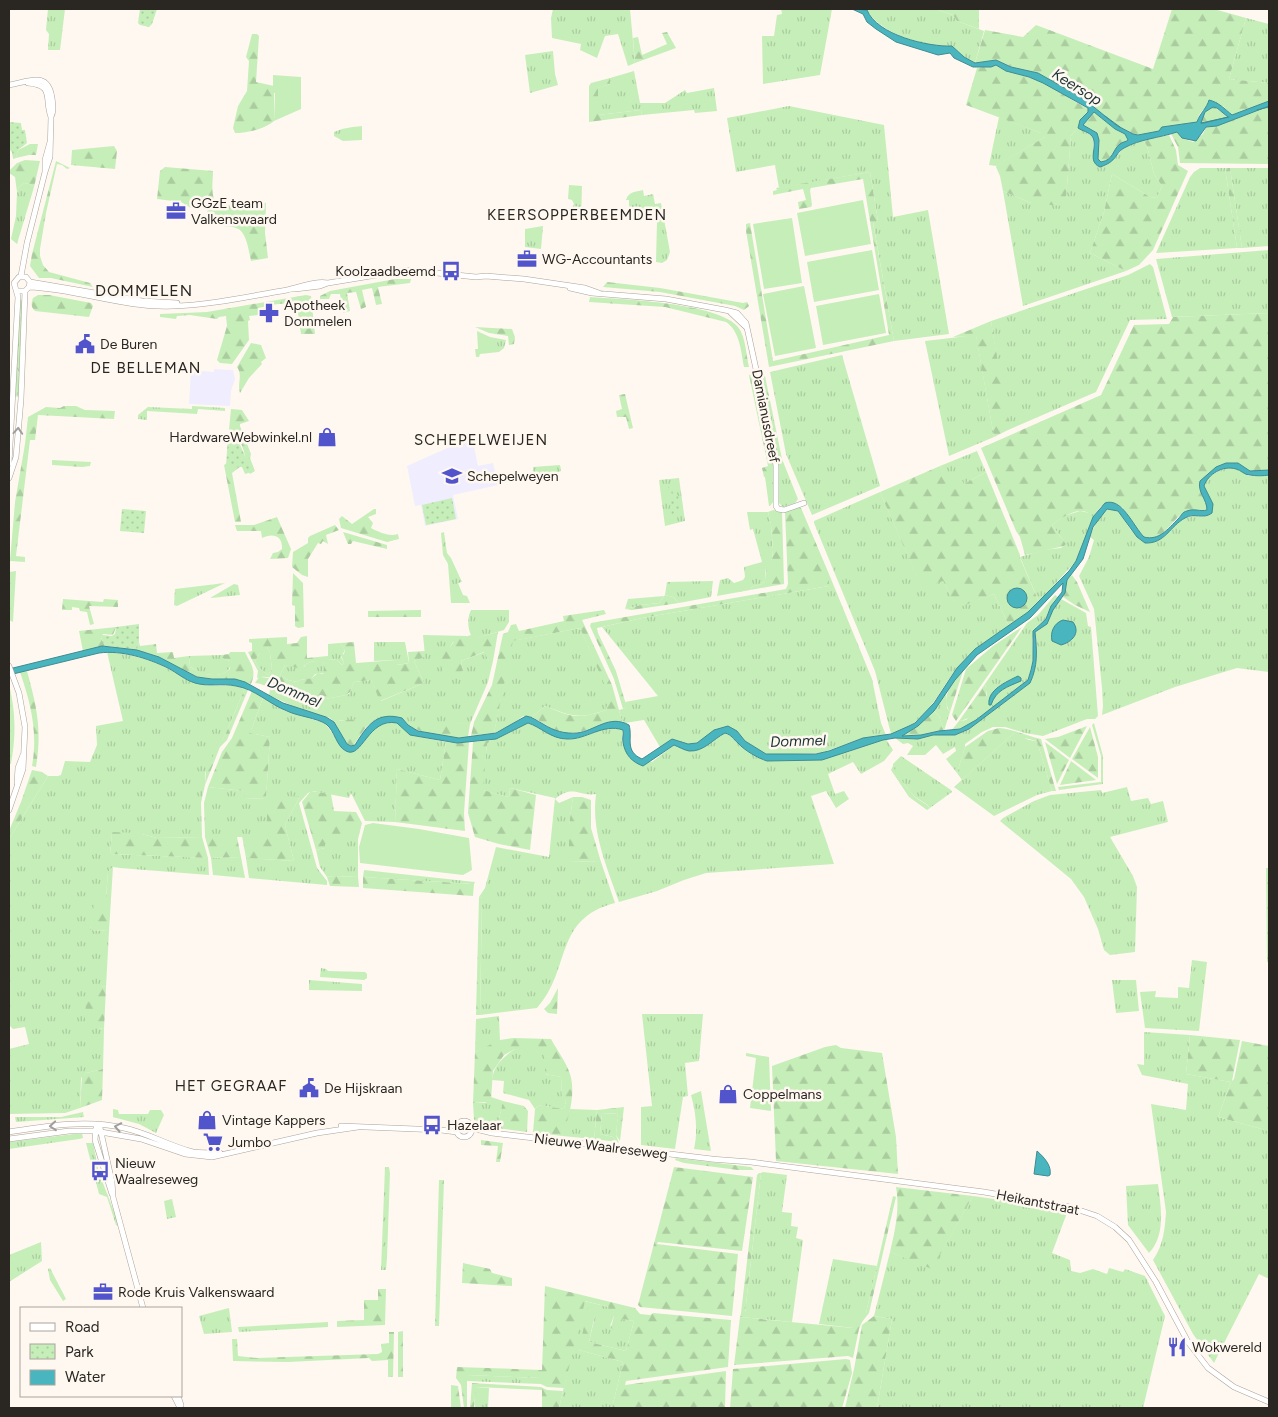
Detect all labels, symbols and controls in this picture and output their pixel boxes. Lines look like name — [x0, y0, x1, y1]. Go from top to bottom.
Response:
water label: Keersop — [1049, 65, 1105, 109]
place label: GGzE team Valkenswaard — [191, 195, 277, 228]
office icon: GGzE team Valkenswaard — [165, 200, 187, 222]
district label: KEERSOPPERBEEMDEN — [487, 206, 667, 224]
office icon: WG-Accountants — [516, 248, 538, 270]
place label: WG-Accountants — [542, 251, 652, 268]
bus stop icon: Koolzaadbeemd — [440, 260, 462, 282]
place label: Koolzaadbeemd — [335, 263, 436, 280]
district label: DOMMELEN — [95, 281, 193, 300]
place label: Apotheek Dommelen — [284, 297, 352, 330]
pharmacy icon: Apotheek Dommelen — [258, 302, 280, 324]
public building icon: De Buren — [74, 333, 96, 355]
place label: De Buren — [100, 336, 157, 353]
district label: DE BELLEMAN — [91, 359, 201, 377]
street label: Damianusdreef — [748, 368, 783, 465]
shop icon: HardwareWebwinkel.nl — [316, 426, 338, 448]
one-way arrow — [13, 427, 24, 435]
place label: HardwareWebwinkel.nl — [169, 429, 312, 446]
district label: SCHEPELWEIJEN — [414, 431, 548, 449]
school or university icon: Schepelweyen — [441, 465, 463, 487]
place label: Schepelweyen — [467, 468, 559, 485]
water label: Dommel — [265, 673, 324, 711]
water label: Dommel — [770, 731, 827, 751]
district label: HET GEGRAAF — [175, 1077, 287, 1095]
public building icon: De Hijskraan — [298, 1077, 320, 1099]
place label: De Hijskraan — [324, 1080, 403, 1097]
shop icon: Coppelmans — [717, 1083, 739, 1105]
place label: Coppelmans — [743, 1086, 822, 1103]
shop icon: Vintage Kappers — [196, 1109, 218, 1131]
place label: Vintage Kappers — [222, 1112, 326, 1129]
bus stop icon: Hazelaar — [421, 1114, 443, 1136]
place label: Hazelaar — [447, 1117, 502, 1134]
one-way arrow — [49, 1120, 57, 1131]
one-way arrow — [114, 1122, 122, 1132]
street label: Nieuwe Waalreseweg — [533, 1130, 669, 1163]
supermarket icon: Jumbo — [202, 1131, 224, 1153]
place label: Jumbo — [228, 1134, 271, 1151]
place label: Nieuw Waalreseweg — [115, 1155, 198, 1188]
bus stop icon: Nieuw Waalreseweg — [89, 1160, 111, 1182]
street label: Heikantstraat — [995, 1186, 1081, 1219]
office icon: Rode Kruis Valkenswaard — [92, 1281, 114, 1303]
place label: Rode Kruis Valkenswaard — [118, 1284, 274, 1301]
legend — [20, 1307, 182, 1397]
text: Road — [65, 1318, 100, 1336]
restaurant icon: Wokwereld — [1166, 1336, 1188, 1358]
place label: Wokwereld — [1192, 1339, 1262, 1356]
text: Park — [65, 1343, 94, 1361]
text: Water — [65, 1368, 105, 1386]

